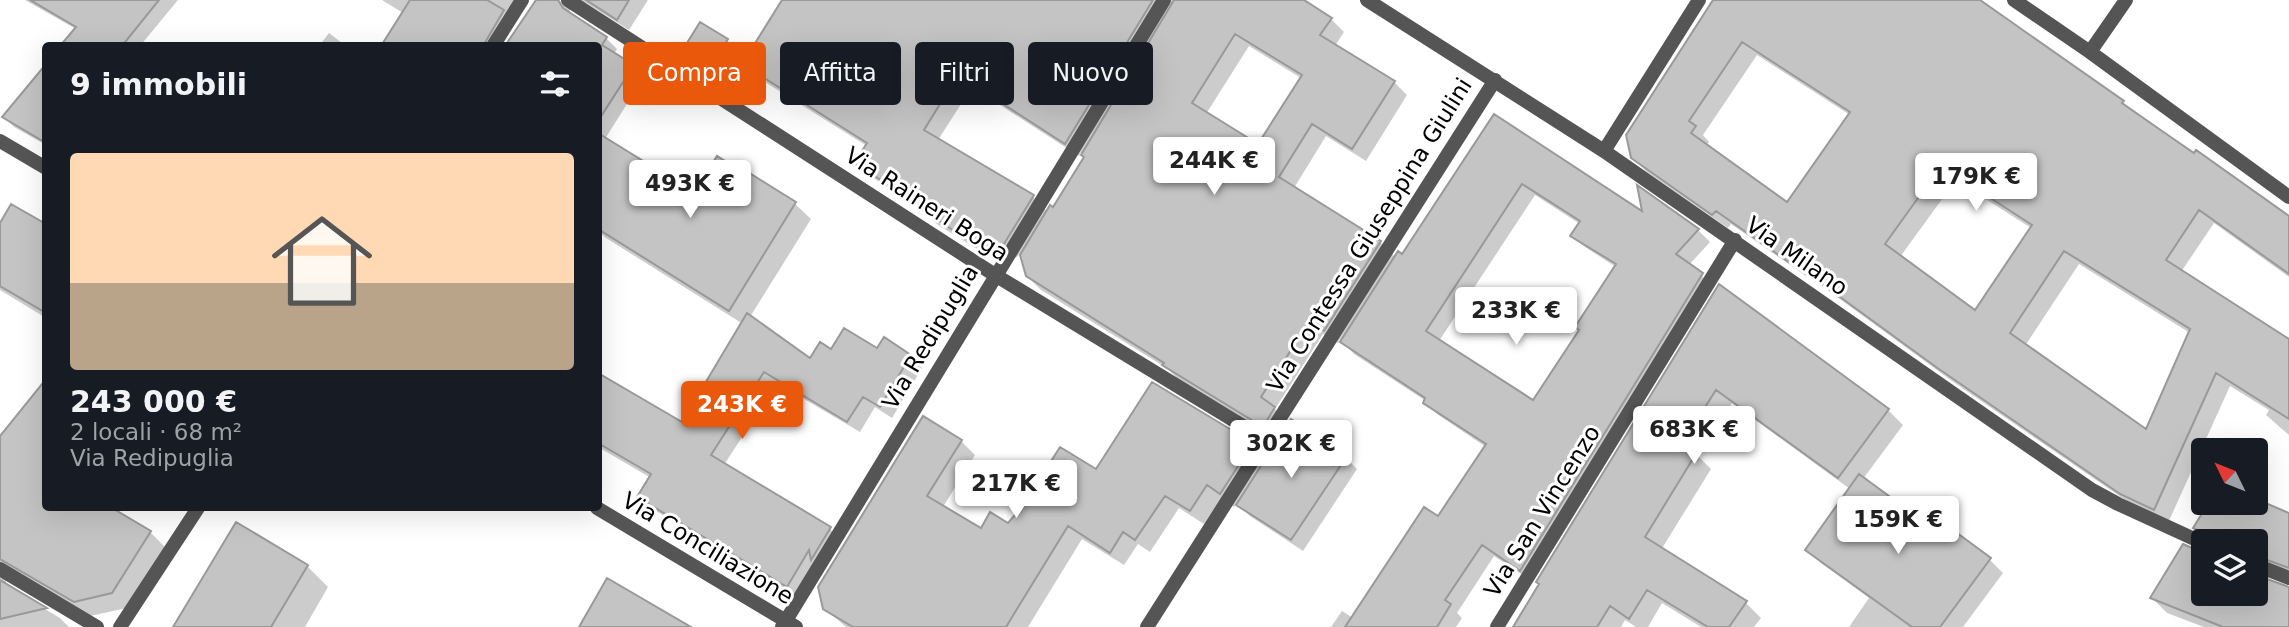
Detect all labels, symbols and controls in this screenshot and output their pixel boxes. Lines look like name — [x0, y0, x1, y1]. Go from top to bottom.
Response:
chip: Compra — [623, 42, 766, 105]
chip: Affitta — [780, 42, 901, 105]
chip: Filtri — [915, 42, 1014, 105]
chip: Nuovo — [1028, 42, 1153, 105]
icon: filters — [536, 65, 574, 103]
text: 9 immobili — [70, 67, 247, 102]
street label: Via Contessa Giuseppina Giulini — [1261, 73, 1477, 397]
pin: 244K € — [1157, 138, 1271, 197]
street label: Via Raineri Boga — [840, 142, 1014, 266]
text: 244K € — [1169, 147, 1259, 173]
pin: 179K € — [1919, 154, 2033, 213]
pin: 493K € — [633, 160, 747, 220]
text: 179K € — [1931, 163, 2021, 189]
text: 493K € — [645, 170, 735, 196]
icon: home — [259, 198, 385, 324]
street label: Via Milano — [1741, 211, 1853, 301]
street label: Via Redipuglia — [877, 260, 983, 414]
pin: 233K € — [1459, 288, 1573, 347]
text: 233K € — [1471, 297, 1561, 323]
pin: 243K € — [685, 382, 799, 441]
text: 243 000 € — [70, 384, 237, 419]
text: 243K € — [697, 391, 787, 417]
pin: 683K € — [1637, 406, 1751, 466]
text: 683K € — [1649, 416, 1739, 442]
text: 2 locali · 68 m² — [70, 419, 242, 445]
pin: 302K € — [1234, 420, 1348, 480]
street label: Via San Vincenzo — [1479, 420, 1605, 602]
text: 302K € — [1246, 430, 1336, 456]
north arrow — [2191, 438, 2268, 514]
map controls — [2191, 438, 2268, 606]
text: Via Redipuglia — [70, 445, 234, 471]
pin: 217K € — [959, 461, 1073, 520]
text: 217K € — [971, 470, 1061, 496]
street label: Via Conciliazione — [618, 487, 798, 609]
pin: 159K € — [1841, 496, 1955, 556]
text: 159K € — [1853, 506, 1943, 532]
button: layers — [2191, 529, 2268, 606]

